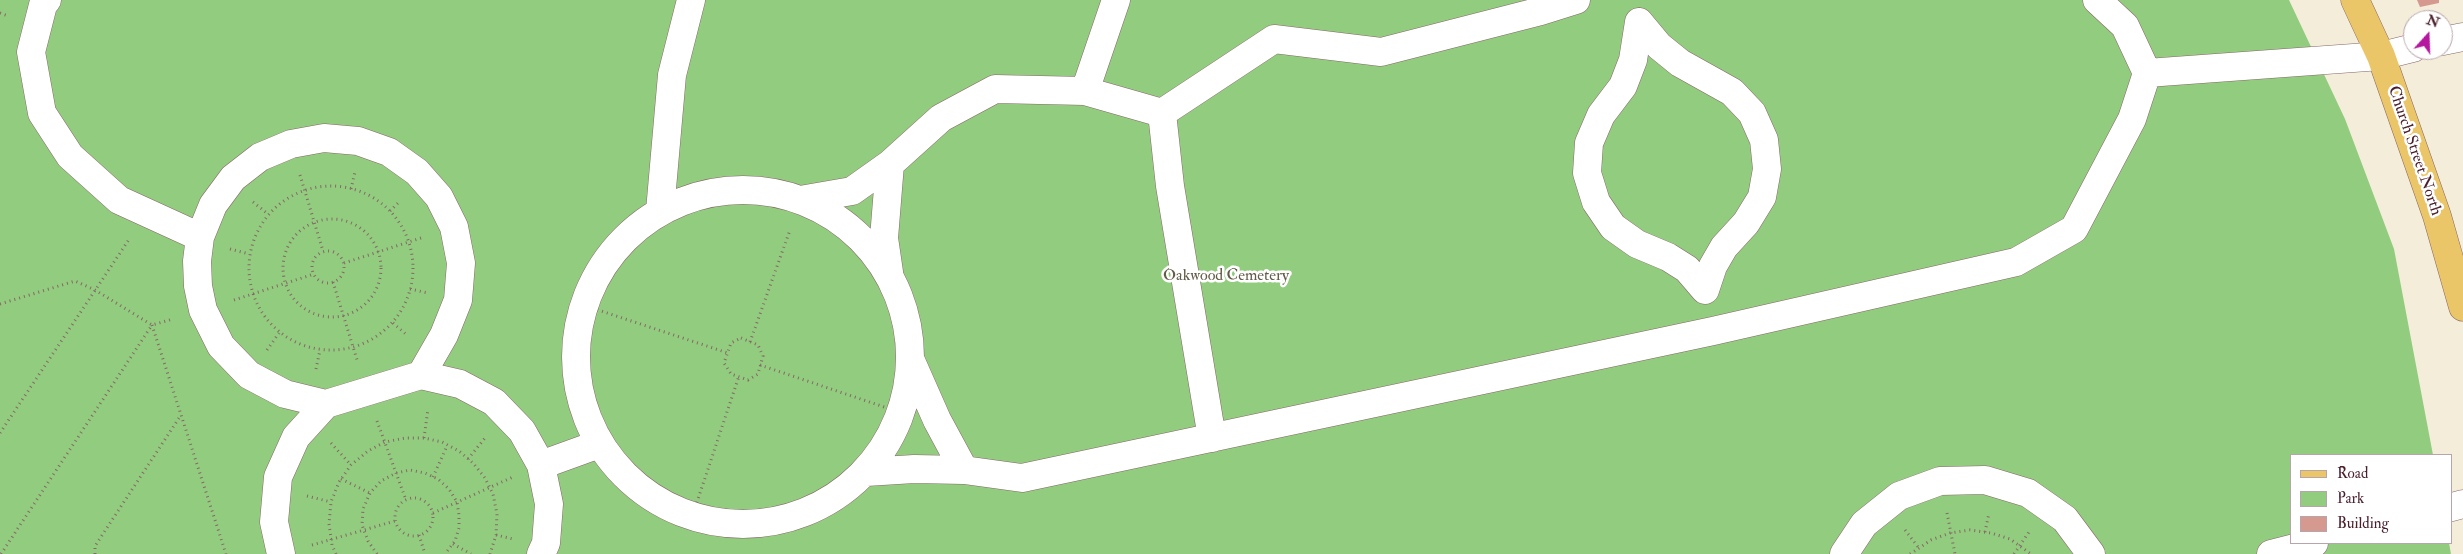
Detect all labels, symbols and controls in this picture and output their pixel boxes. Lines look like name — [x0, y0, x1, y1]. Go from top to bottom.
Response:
north arrow — [2403, 10, 2453, 60]
text: N — [2424, 11, 2442, 32]
street label: Church Street North — [2383, 84, 2445, 218]
park label: Oakwood Cemetery — [1163, 267, 1289, 287]
legend — [2290, 454, 2453, 544]
text: Road — [2337, 464, 2368, 483]
text: Park — [2337, 489, 2364, 508]
text: Building — [2337, 514, 2389, 533]

